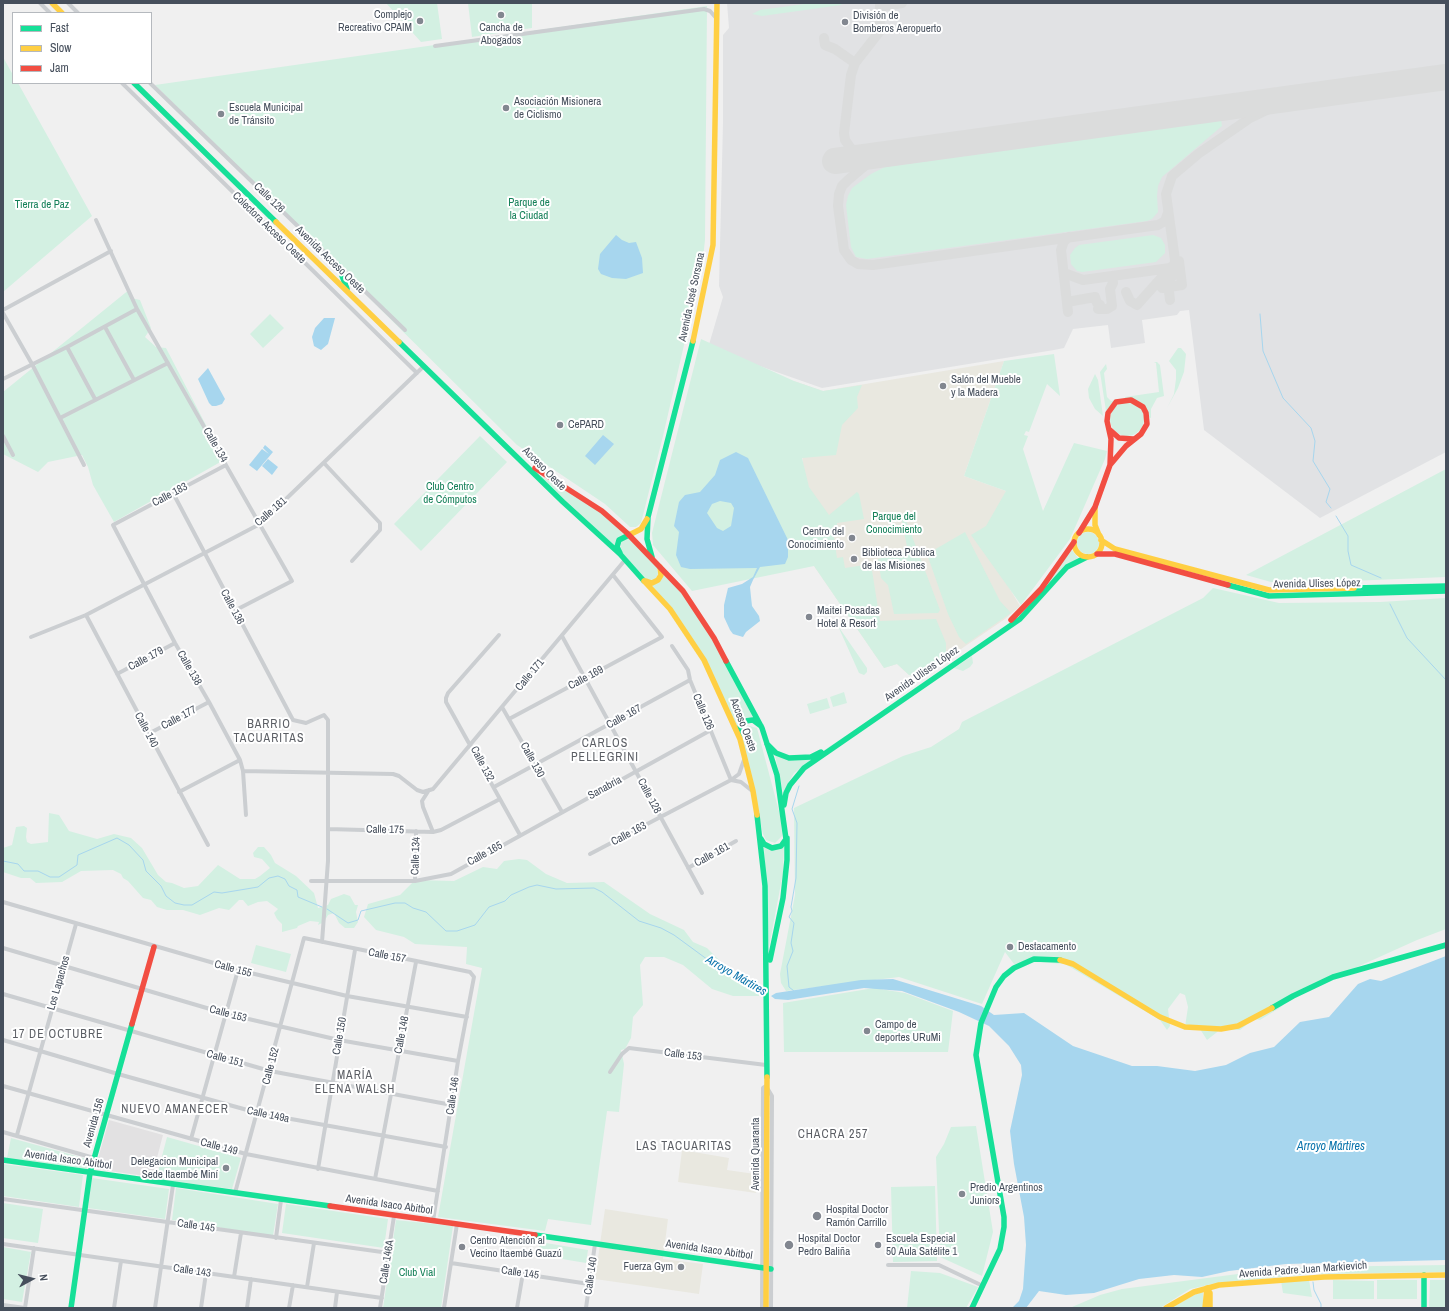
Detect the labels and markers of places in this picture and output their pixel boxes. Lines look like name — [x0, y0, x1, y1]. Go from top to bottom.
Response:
place label: Complejo Recreativo CPAIM — [338, 8, 412, 34]
place label: División de Bomberos Aeropuerto — [853, 9, 941, 35]
marker: Cancha de Abogados — [496, 10, 506, 20]
marker: Complejo Recreativo CPAIM — [415, 16, 425, 26]
marker: División de Bomberos Aeropuerto — [840, 17, 850, 27]
place label: Cancha de Abogados — [479, 21, 523, 47]
place label: Asociación Misionera de Ciclismo — [514, 95, 601, 121]
place label: Escuela Municipal de Tránsito — [229, 101, 303, 127]
marker: Asociación Misionera de Ciclismo — [501, 103, 511, 113]
marker: Escuela Municipal de Tránsito — [216, 109, 226, 119]
place label: Salón del Mueble y la Madera — [951, 373, 1021, 399]
marker: Salón del Mueble y la Madera — [938, 381, 948, 391]
place label: CePARD — [568, 418, 604, 432]
marker: CePARD — [555, 420, 565, 430]
place label: Centro del Conocimiento — [788, 525, 844, 551]
marker: Centro del Conocimiento — [847, 533, 857, 543]
place label: Biblioteca Pública de las Misiones — [862, 546, 935, 572]
marker: Biblioteca Pública de las Misiones — [849, 554, 859, 564]
place label: Maitei Posadas Hotel & Resort — [817, 604, 880, 630]
marker: Maitei Posadas Hotel & Resort — [804, 612, 814, 622]
place label: Destacamento — [1018, 940, 1076, 954]
marker: Destacamento — [1005, 942, 1015, 952]
place label: Campo de deportes URuMi — [875, 1018, 941, 1044]
marker: Campo de deportes URuMi — [862, 1026, 872, 1036]
place label: Delegacion Municipal Sede Itaembé Miní — [131, 1155, 218, 1181]
marker: Delegacion Municipal Sede Itaembé Miní — [221, 1163, 231, 1173]
place label: Predio Argentinos Juniors — [970, 1181, 1043, 1207]
marker: Predio Argentinos Juniors — [957, 1189, 967, 1199]
place label: Hospital Doctor Ramón Carrillo — [826, 1203, 888, 1229]
marker: Hospital Doctor Ramón Carrillo — [811, 1210, 823, 1222]
place label: Hospital Doctor Pedro Baliña — [798, 1232, 860, 1258]
place label: Escuela Especial 50 Aula Satélite 1 — [886, 1232, 957, 1258]
place label: Centro Atención al Vecino Itaembé Guazú — [470, 1234, 562, 1260]
marker: Hospital Doctor Pedro Baliña — [783, 1239, 795, 1251]
marker: Escuela Especial 50 Aula Satélite 1 — [873, 1240, 883, 1250]
marker: Centro Atención al Vecino Itaembé Guazú — [457, 1242, 467, 1252]
place label: Fuerza Gym — [623, 1260, 673, 1274]
marker: Fuerza Gym — [676, 1262, 686, 1272]

